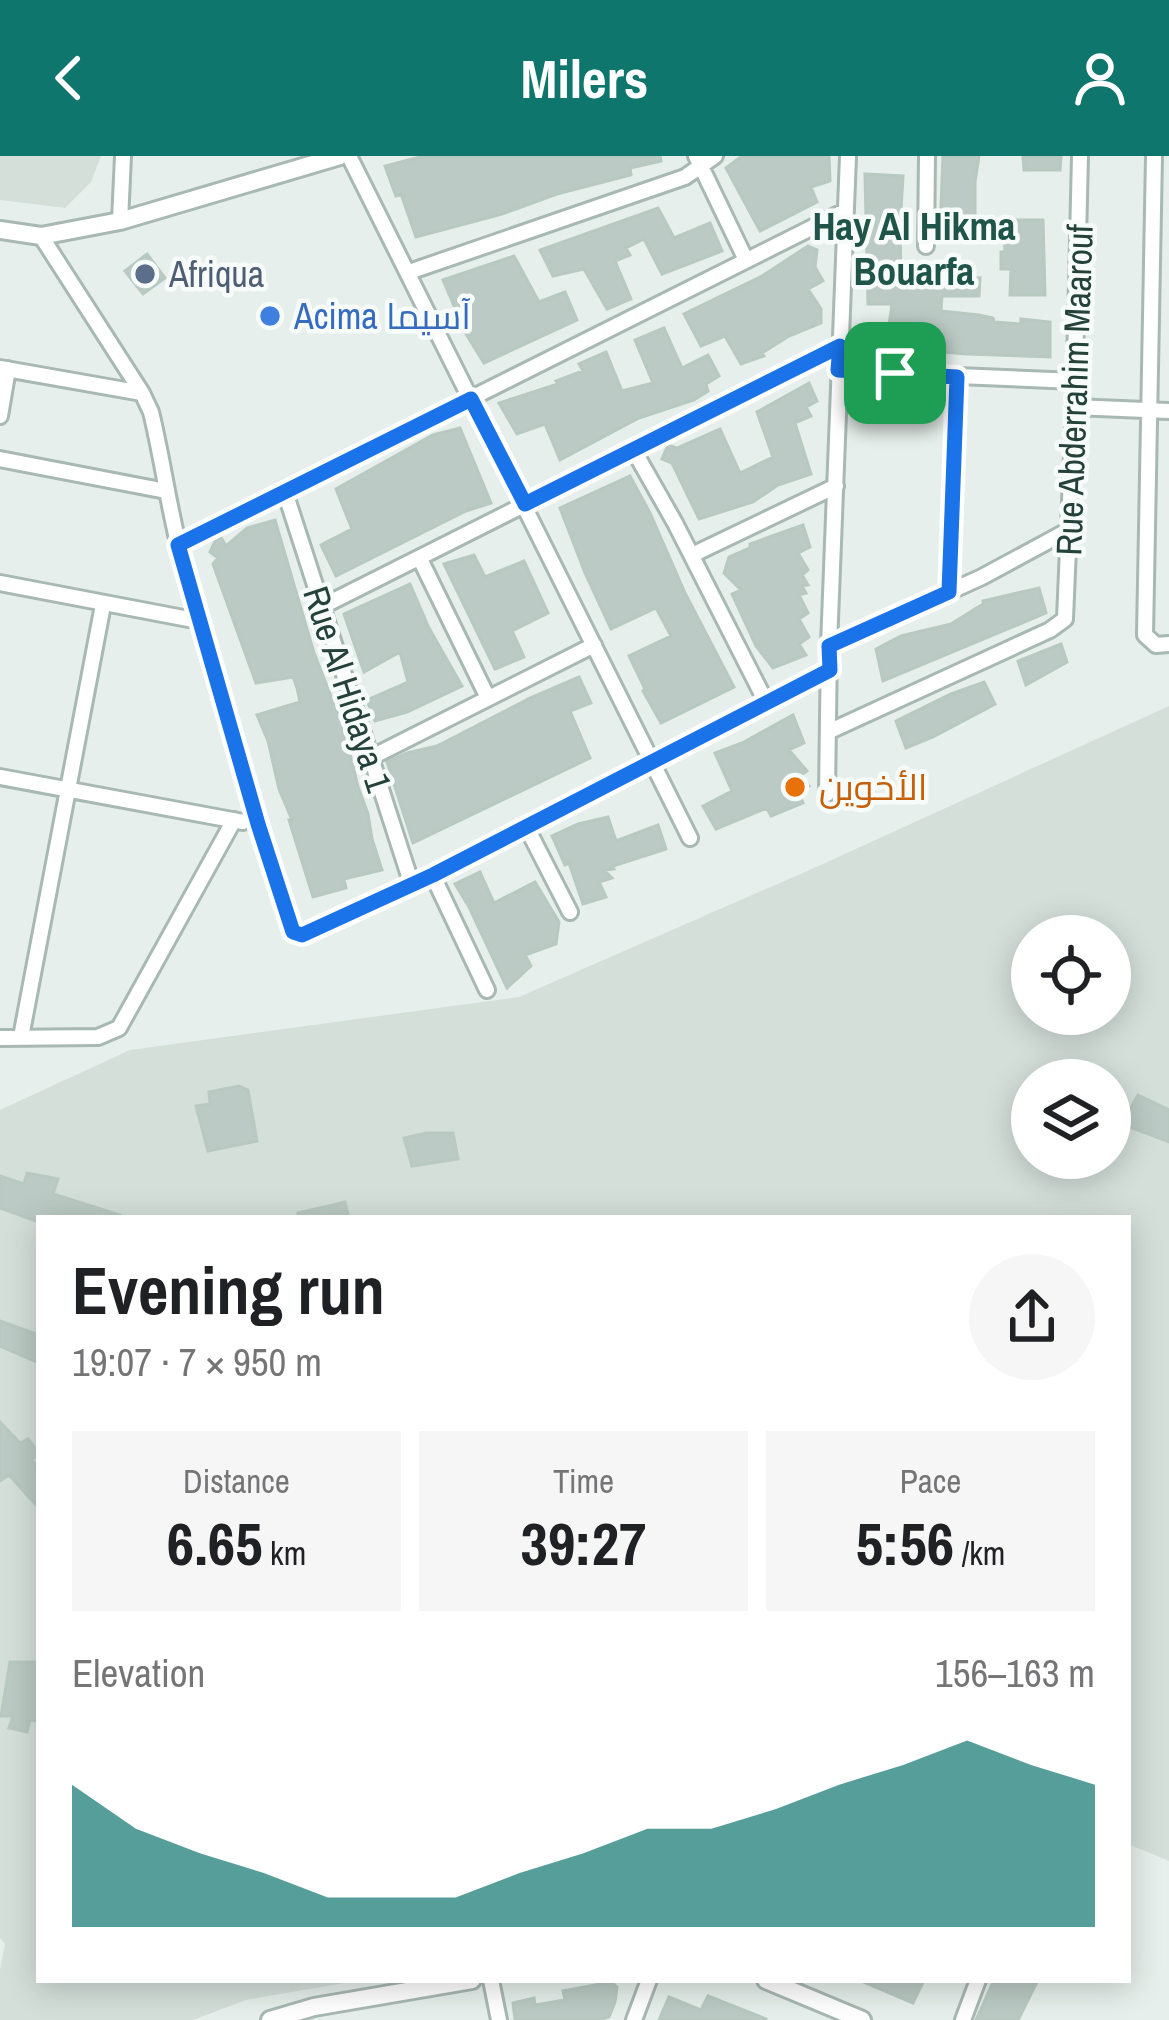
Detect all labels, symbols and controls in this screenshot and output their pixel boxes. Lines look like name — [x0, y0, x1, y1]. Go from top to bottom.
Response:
text: Milers — [521, 42, 648, 115]
icon: back — [36, 45, 102, 111]
icon: person — [1067, 45, 1133, 111]
district label: Hay Al Hikma Bouarfa — [812, 200, 1016, 297]
street label: Rue Abderrahim Maarouf — [1044, 223, 1104, 556]
place label: Afriqua — [168, 250, 264, 298]
marker: Afriqua — [132, 261, 158, 287]
place label: Acima آسيما — [293, 292, 471, 340]
marker: Acima آسيما — [257, 303, 283, 329]
pin — [844, 322, 946, 424]
icon: arrive — [862, 340, 928, 406]
street label: Rue Al Hidaya 1 — [292, 580, 404, 798]
place label: الأخوين — [819, 763, 927, 811]
marker: الأخوين — [782, 774, 808, 800]
map controls — [1011, 915, 1131, 1179]
button: locate — [1011, 915, 1131, 1035]
button: layers — [1011, 1059, 1131, 1179]
text: Evening run — [72, 1246, 385, 1335]
button: share — [969, 1254, 1095, 1380]
text: 19:07 · 7 × 950 m — [72, 1336, 322, 1388]
text: Distance — [183, 1459, 290, 1503]
text: Time — [553, 1459, 614, 1503]
text: Pace — [900, 1459, 961, 1503]
text: 6.65 — [167, 1503, 263, 1584]
text: 39:27 — [521, 1503, 646, 1584]
text: 5:56 — [856, 1503, 954, 1584]
text: km — [263, 1531, 306, 1575]
text: /km — [954, 1531, 1005, 1575]
text: Elevation — [72, 1647, 205, 1699]
text: 156–163 m — [935, 1647, 1095, 1699]

